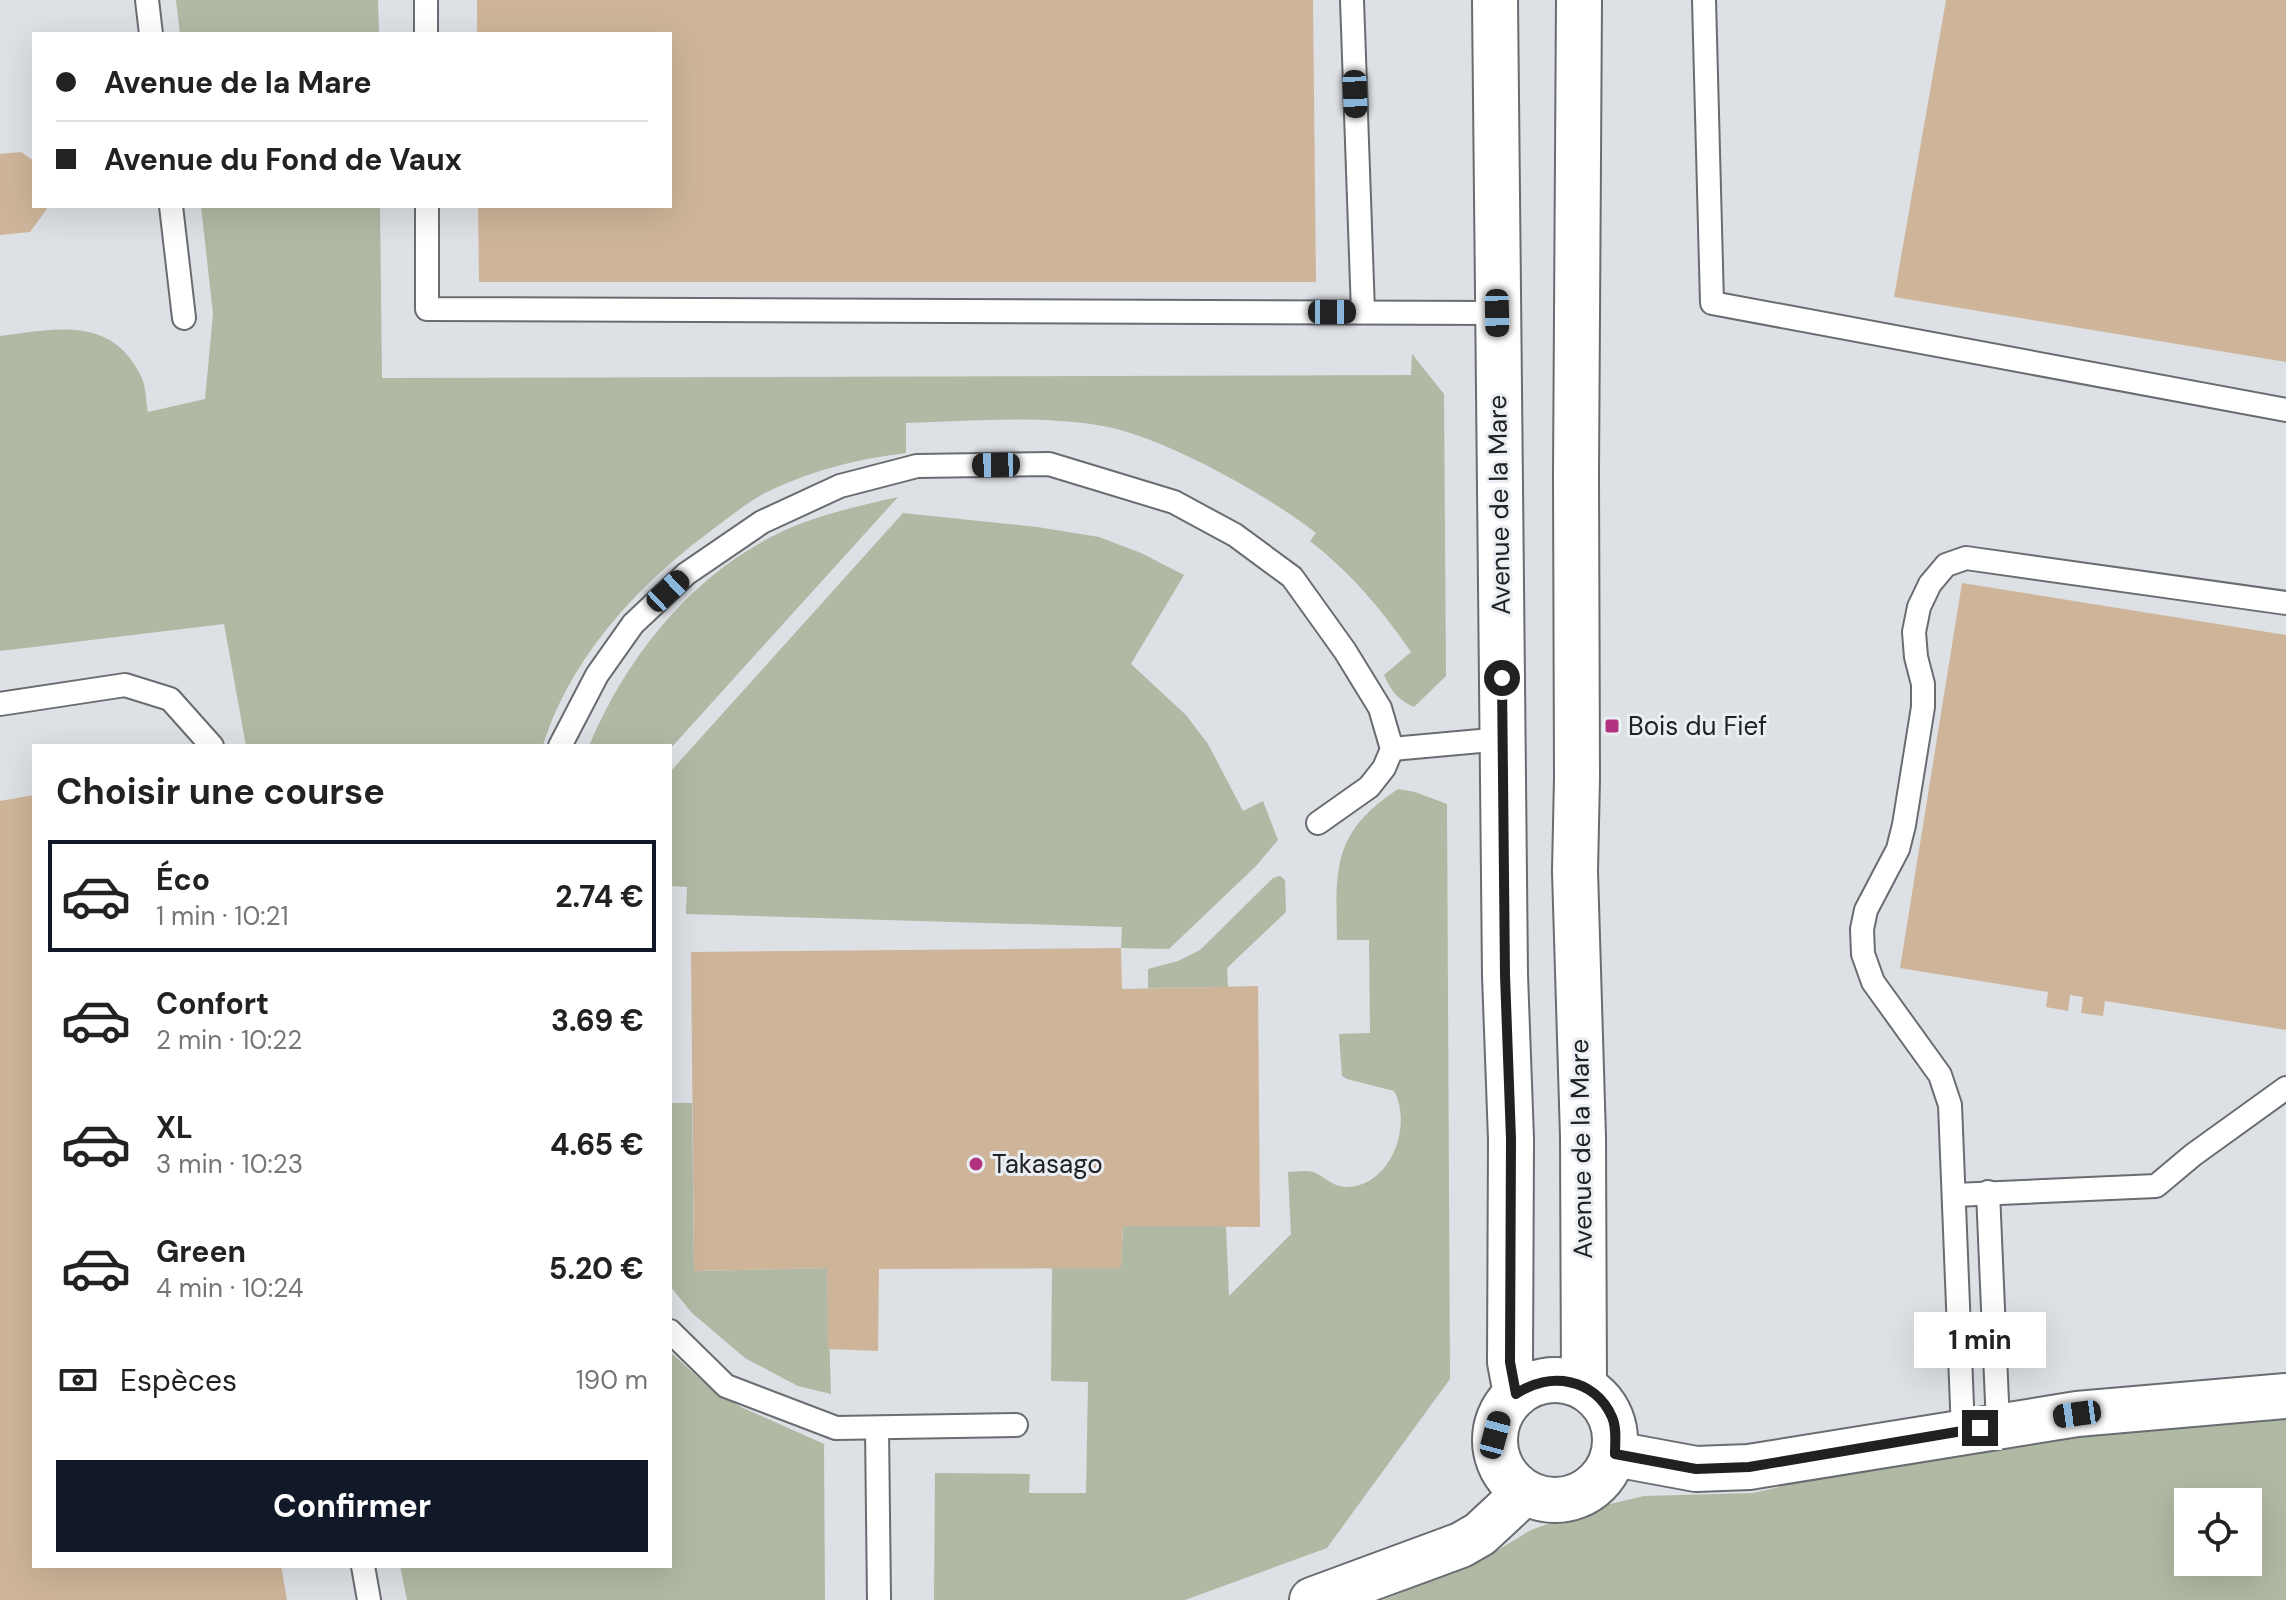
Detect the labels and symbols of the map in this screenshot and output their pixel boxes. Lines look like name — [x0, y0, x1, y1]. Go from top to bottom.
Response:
car — [1342, 70, 1368, 118]
car — [1485, 289, 1509, 337]
car — [1308, 300, 1356, 324]
street label: Avenue de la Mare — [1480, 395, 1518, 615]
car — [972, 453, 1020, 477]
car — [642, 566, 694, 616]
route start — [1484, 660, 1520, 696]
place label: Bois du Fief — [1628, 709, 1767, 743]
marker: Bois du Fief — [1603, 717, 1621, 735]
street label: Avenue de la Mare — [1562, 1039, 1600, 1259]
place label: Takasago — [992, 1147, 1103, 1181]
marker: Takasago — [967, 1155, 985, 1173]
callout: 1 min — [1914, 1312, 2046, 1368]
car — [2052, 1399, 2102, 1429]
car — [1477, 1409, 1513, 1461]
route end — [1962, 1410, 1998, 1446]

